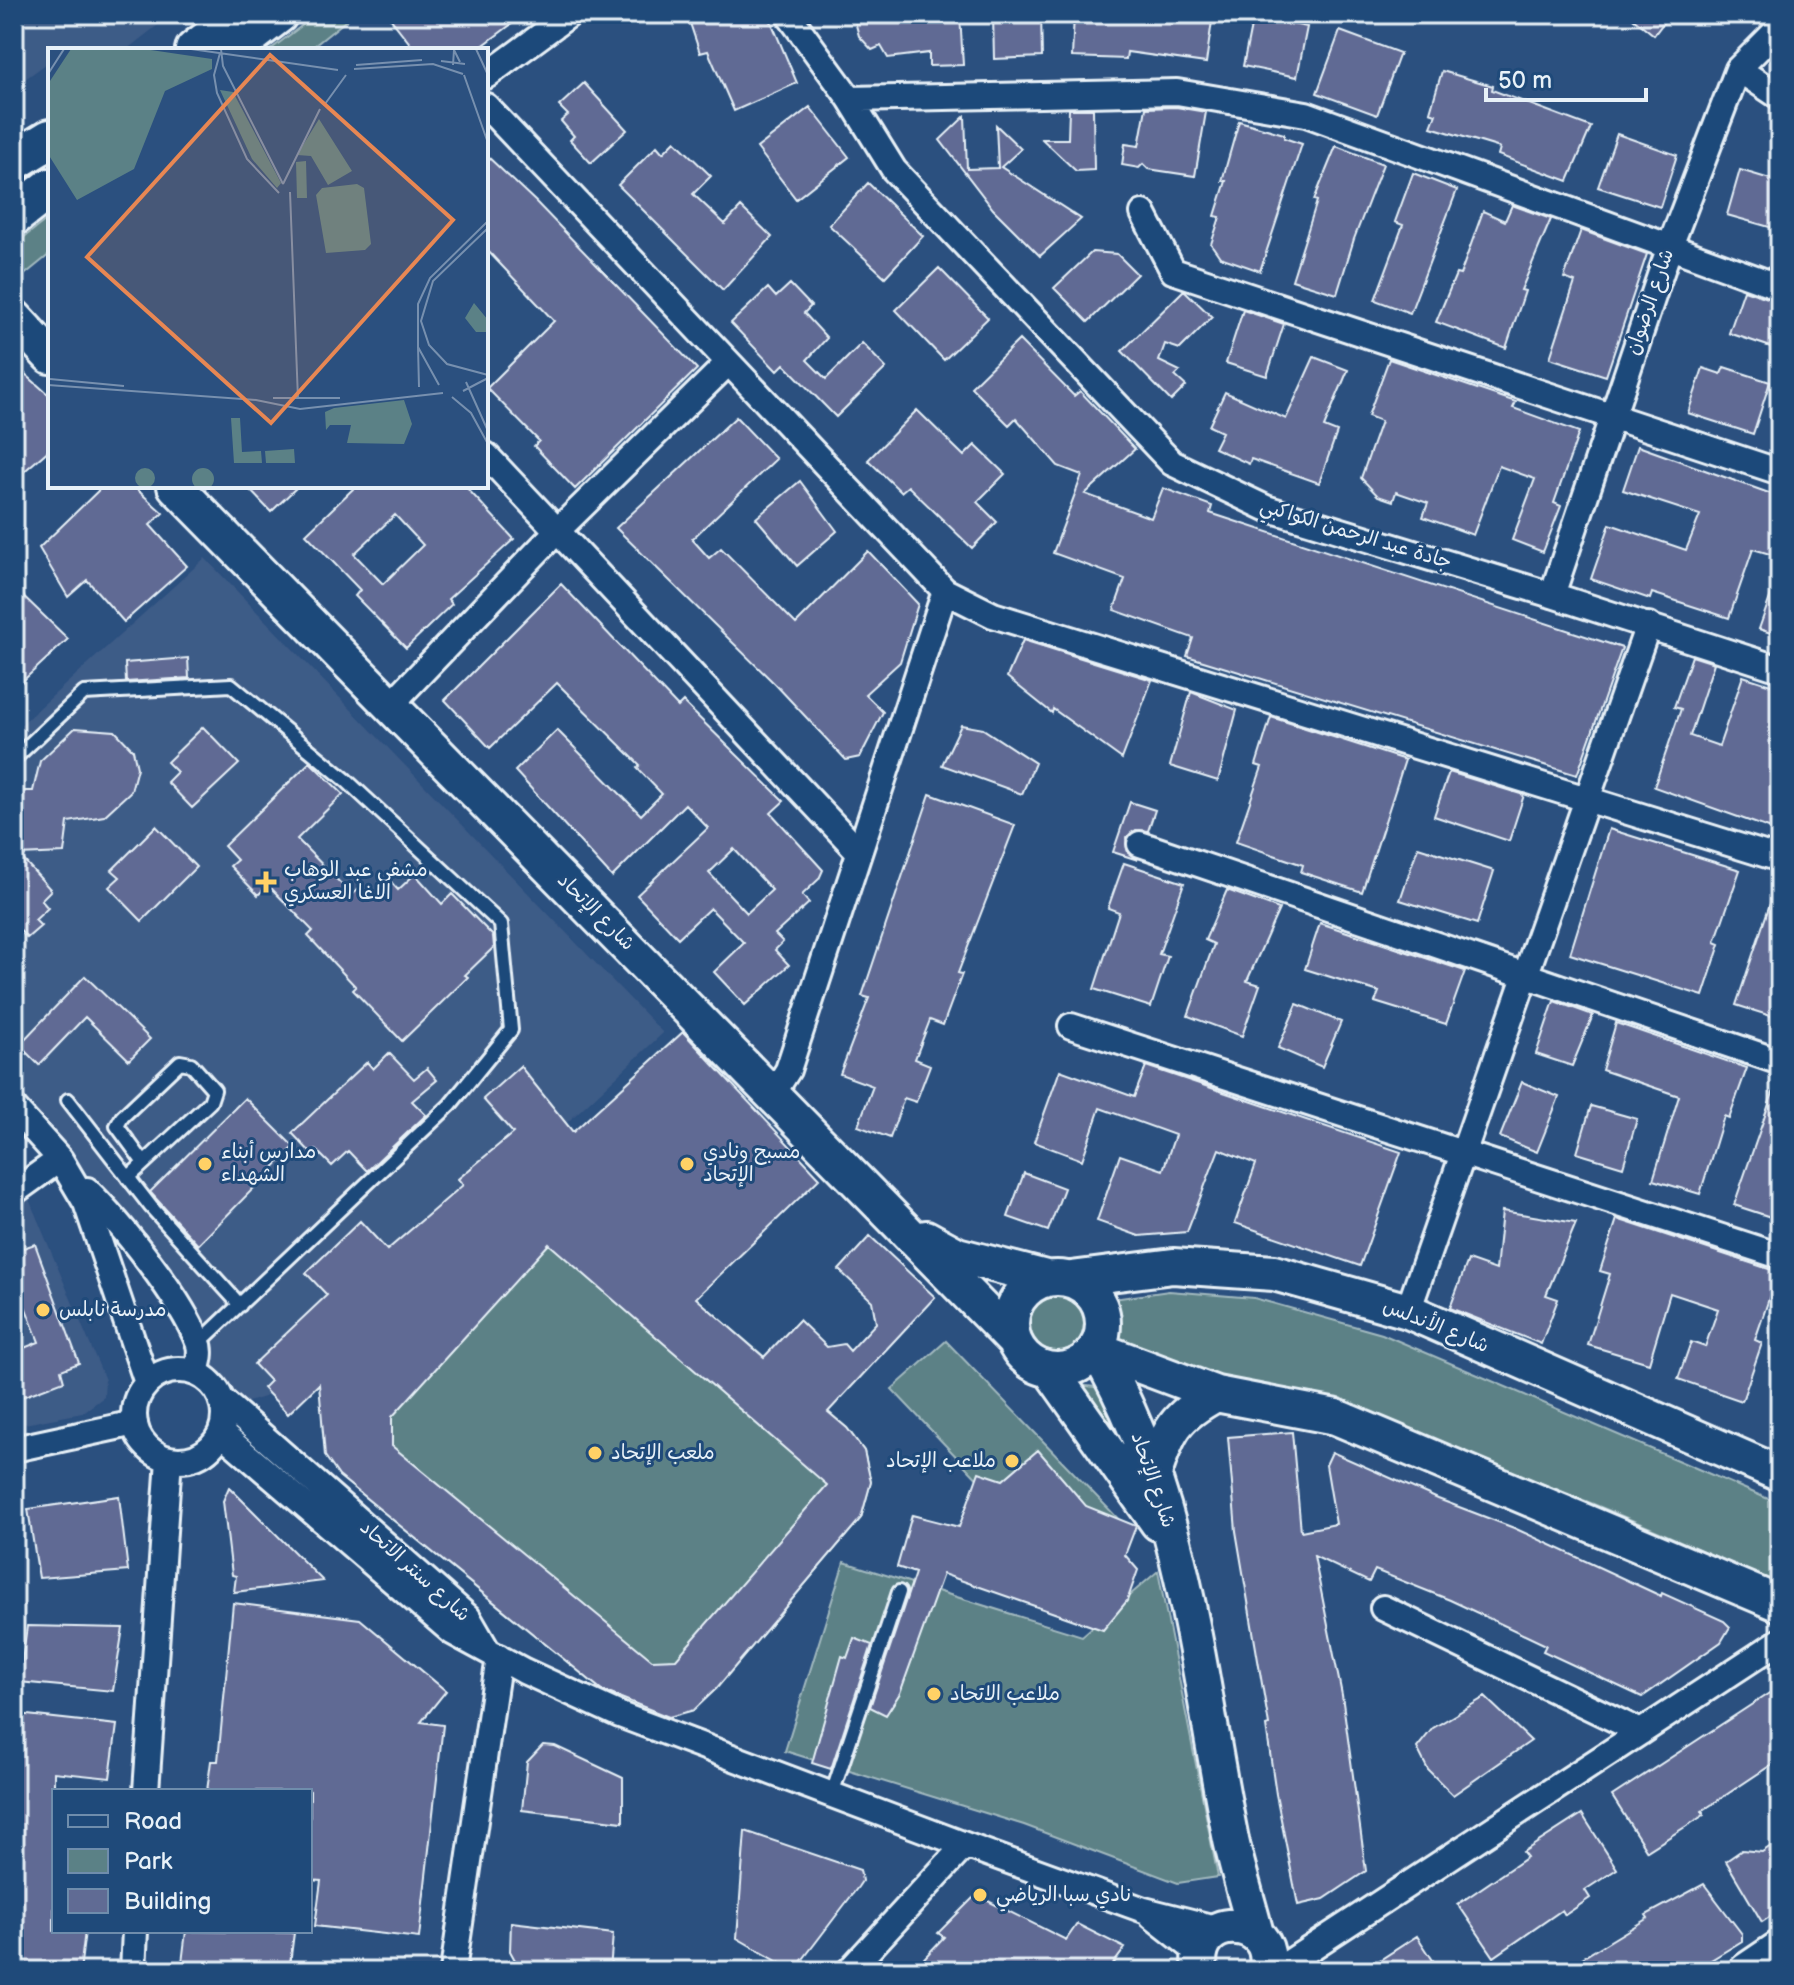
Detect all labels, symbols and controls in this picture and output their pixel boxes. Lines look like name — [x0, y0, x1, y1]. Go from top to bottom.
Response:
inset map — [48, 48, 488, 488]
scale bar — [1486, 52, 1646, 102]
text: 50 m — [1498, 66, 1552, 95]
street label: شارع الرضوان — [1621, 246, 1680, 358]
street label: جادة عبد الرحمن الكواكبي — [1256, 493, 1455, 579]
place label: مشفى عبد الوهاب الاغا العسكري — [284, 858, 428, 907]
street label: شارع الإتحاد — [552, 868, 640, 956]
marker: مشفى عبد الوهاب الاغا العسكري — [255, 871, 277, 893]
place label: مدارس أبناء الشهداء — [221, 1140, 316, 1187]
place label: مسبح ونادي الإتحاد — [703, 1140, 800, 1187]
marker: مدارس أبناء الشهداء — [196, 1155, 214, 1173]
marker: مسبح ونادي الإتحاد — [678, 1155, 696, 1173]
street label: شارع الأندلس — [1379, 1292, 1493, 1359]
place label: مدرسة نابلس — [59, 1298, 167, 1322]
marker: مدرسة نابلس — [34, 1301, 52, 1319]
street label: شارع الإتحاد — [1125, 1429, 1181, 1531]
place label: ملعب الإتحاد — [611, 1441, 715, 1465]
marker: ملعب الإتحاد — [586, 1444, 604, 1462]
place label: ملاعب الإتحاد — [886, 1449, 996, 1473]
marker: ملاعب الإتحاد — [1003, 1452, 1021, 1470]
street label: شارع سنتر الاتحاد — [354, 1515, 475, 1627]
place label: ملاعب الاتحاد — [950, 1682, 1060, 1706]
marker: ملاعب الاتحاد — [925, 1685, 943, 1703]
legend — [52, 1789, 312, 1933]
text: Road — [124, 1807, 182, 1836]
text: Park — [124, 1847, 172, 1876]
place label: نادي سبا الرياضي — [996, 1883, 1131, 1912]
marker: نادي سبا الرياضي — [971, 1886, 989, 1904]
text: Building — [124, 1887, 211, 1916]

